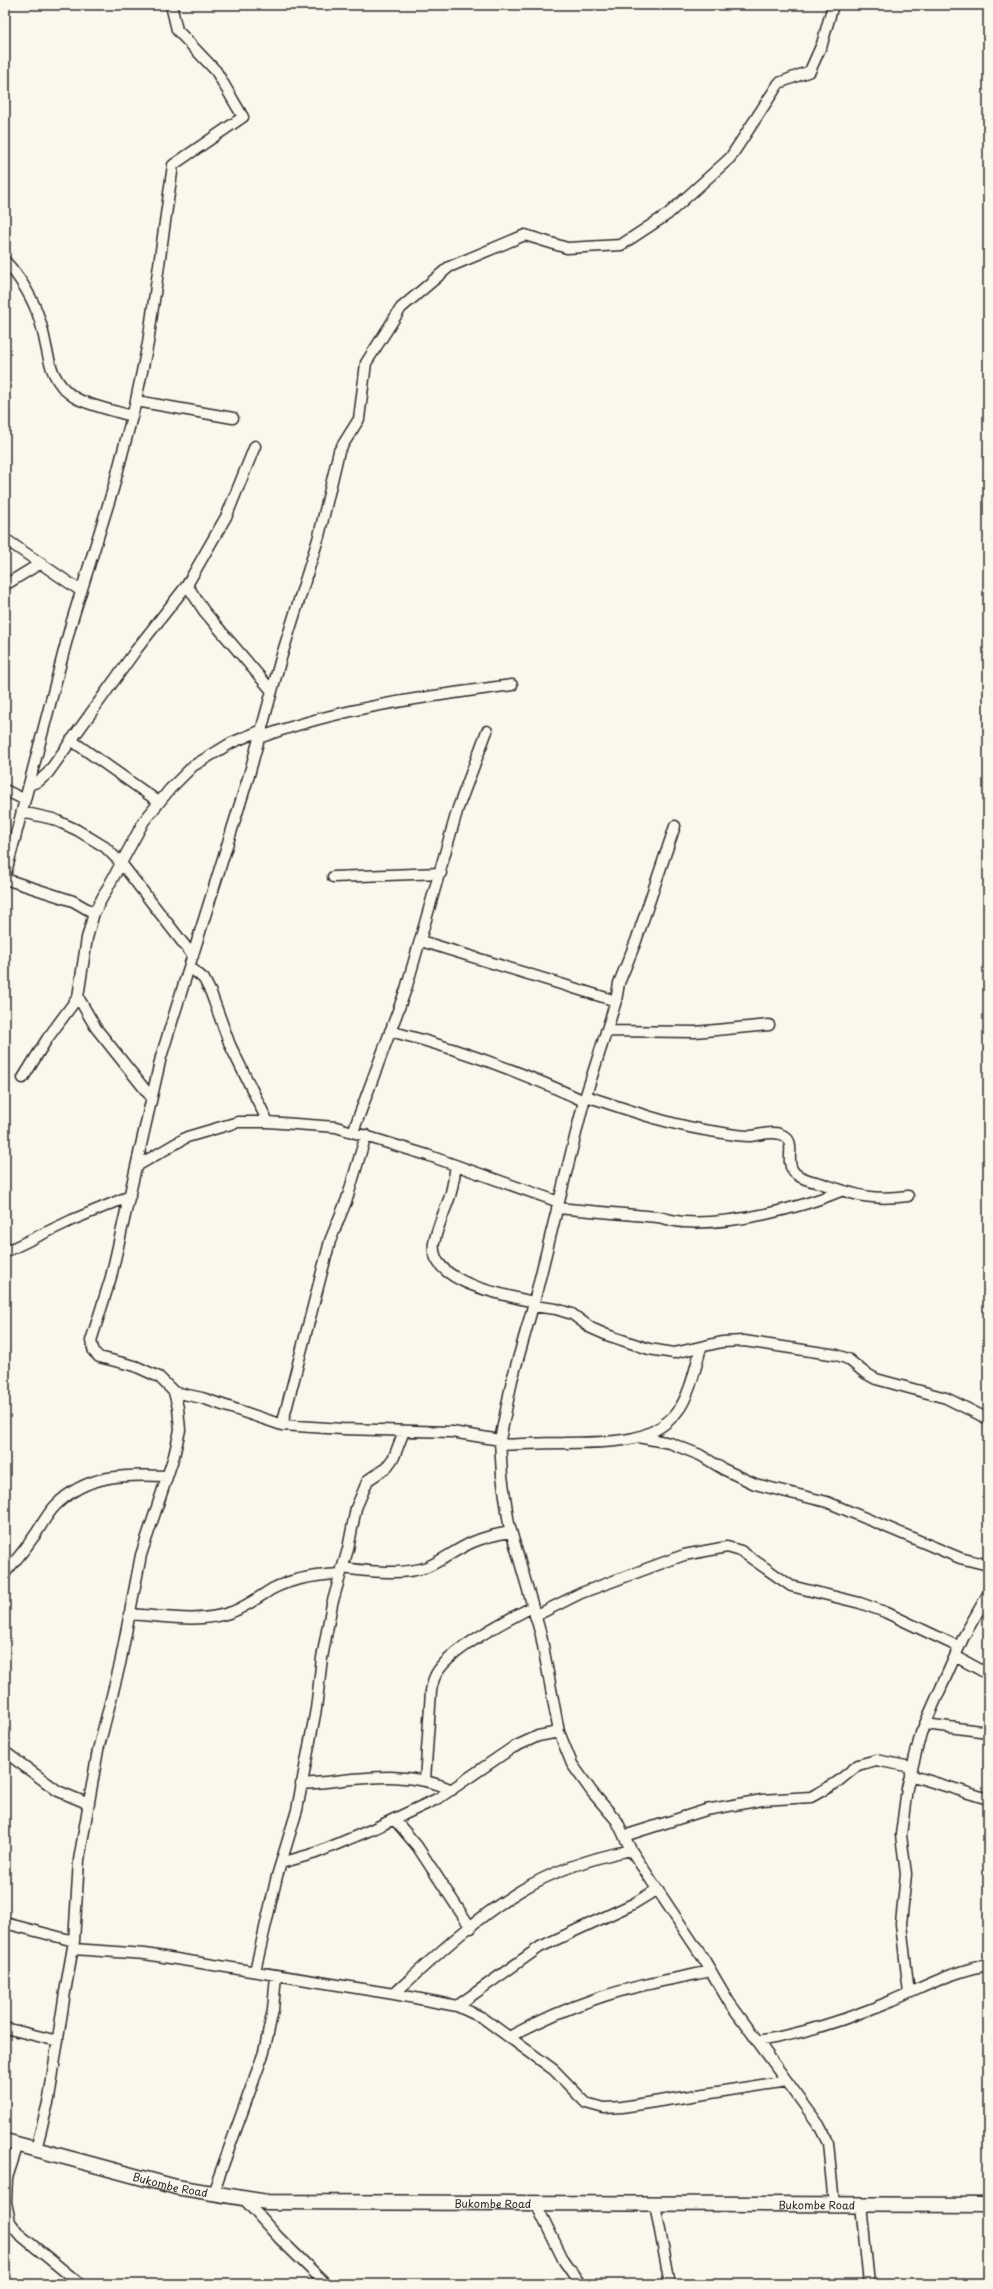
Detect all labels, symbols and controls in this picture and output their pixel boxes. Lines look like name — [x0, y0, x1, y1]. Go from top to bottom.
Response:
street label: Bukombe Road — [131, 2167, 209, 2201]
street label: Bukombe Road — [454, 2194, 531, 2212]
street label: Bukombe Road — [778, 2196, 855, 2213]

